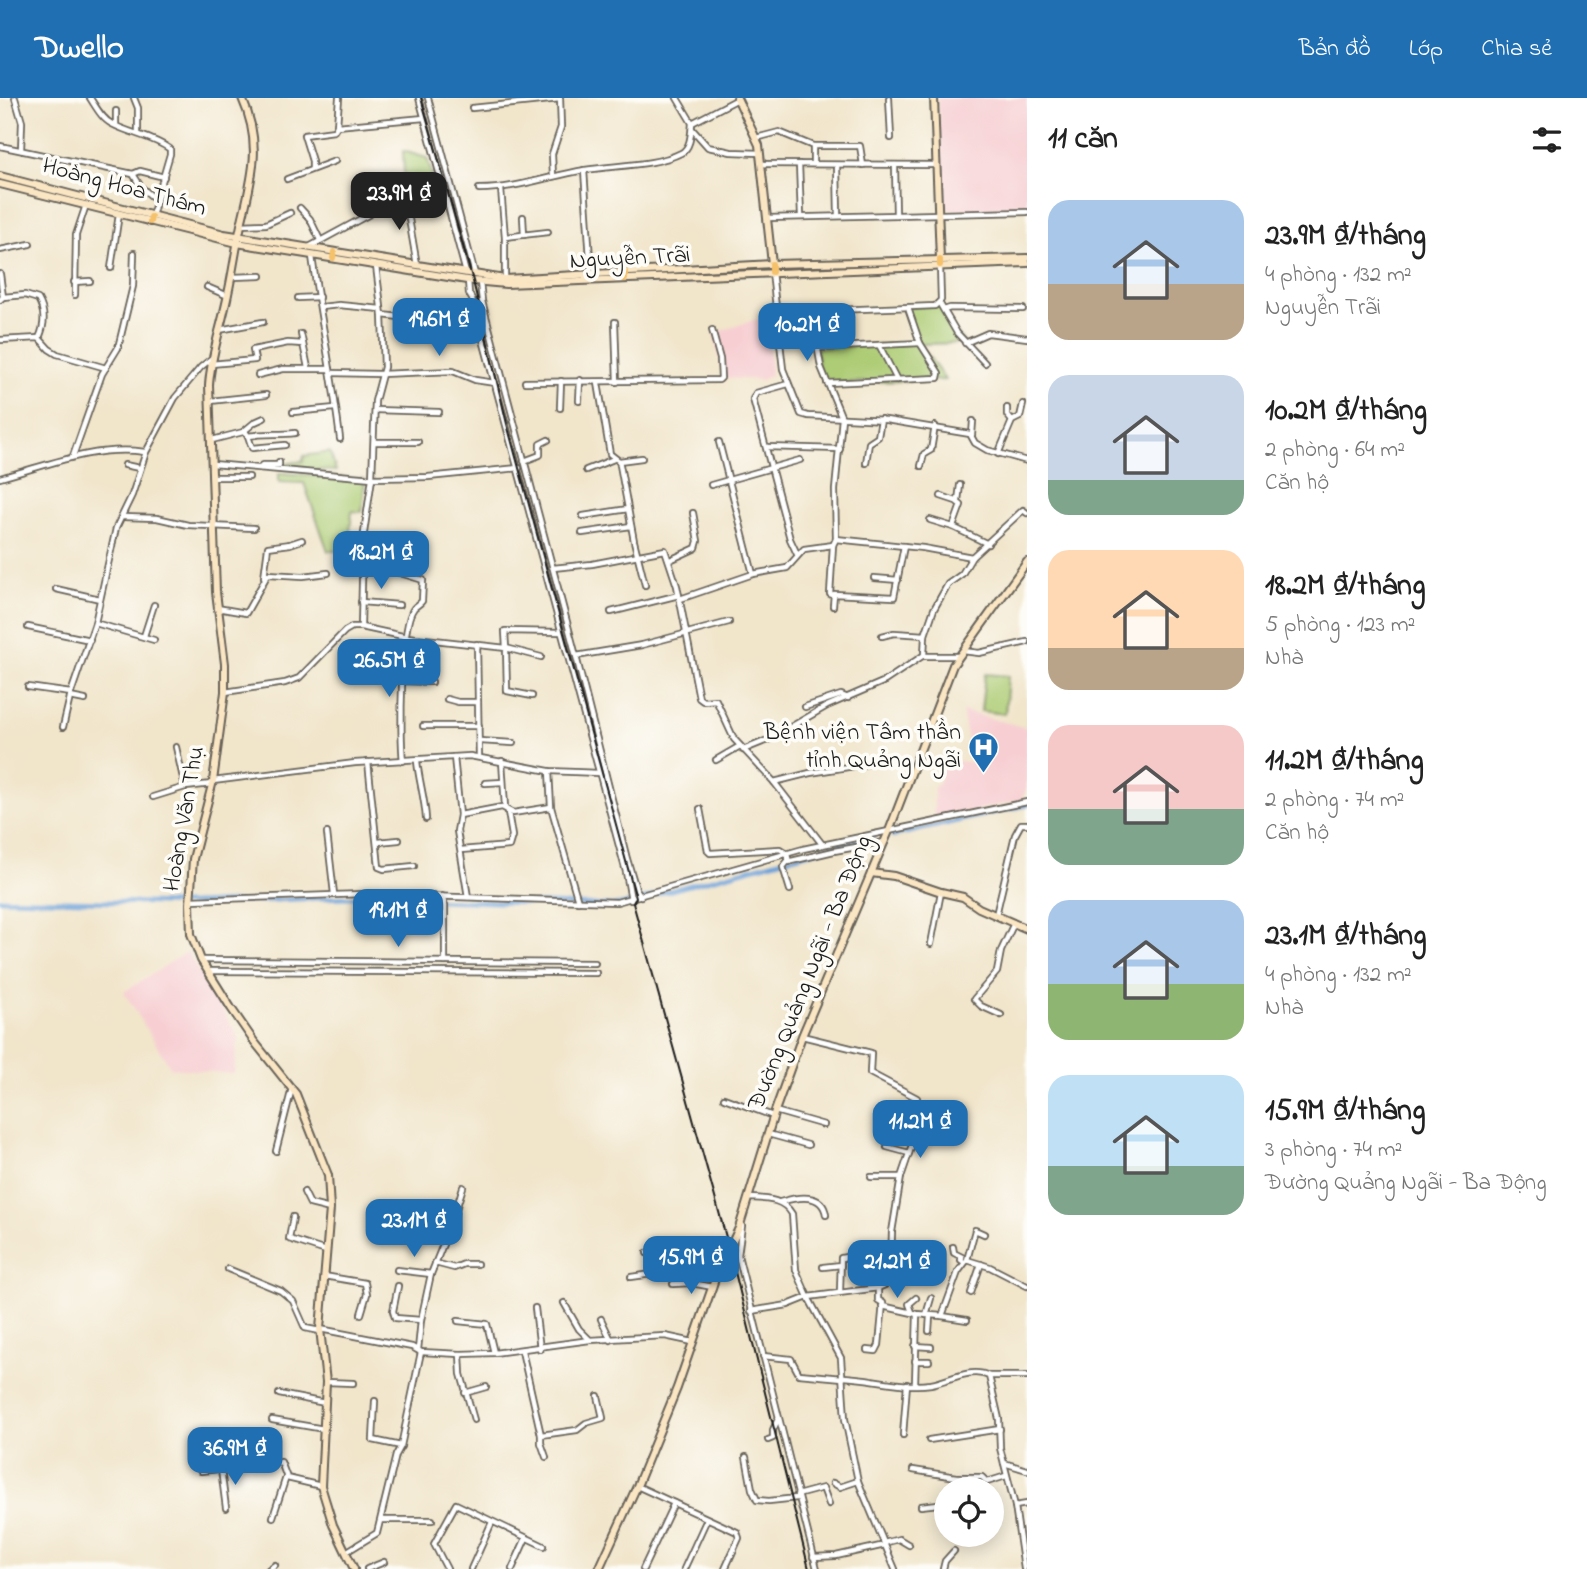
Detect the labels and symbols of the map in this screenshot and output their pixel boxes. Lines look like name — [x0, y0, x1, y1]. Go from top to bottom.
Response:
street label: Hoàng Hoa Thám — [38, 149, 210, 227]
pin: 23.9M ₫ — [334, 172, 464, 232]
street label: Nguyễn Trãi — [569, 238, 691, 281]
pin: 19.6M ₫ — [374, 299, 504, 358]
pin: 10.2M ₫ — [742, 303, 872, 363]
pin: 18.2M ₫ — [316, 532, 446, 591]
pin: 26.5M ₫ — [324, 640, 454, 699]
place label: Bệnh viện Tâm thần tỉnh Quảng Ngãi — [763, 716, 961, 779]
hospital icon: Bệnh viện Tâm thần tỉnh Quảng Ngãi — [967, 730, 1001, 774]
street label: Hoàng Văn Thụ — [155, 743, 215, 895]
street label: Đường Quảng Ngãi - Ba Động — [739, 830, 882, 1117]
pin: 19.1M ₫ — [333, 890, 463, 949]
pin: 11.2M ₫ — [855, 1100, 985, 1160]
pin: 23.1M ₫ — [349, 1200, 479, 1259]
pin: 15.9M ₫ — [626, 1236, 756, 1296]
pin: 21.2M ₫ — [832, 1240, 962, 1300]
pin: 36.9M ₫ — [170, 1428, 300, 1487]

